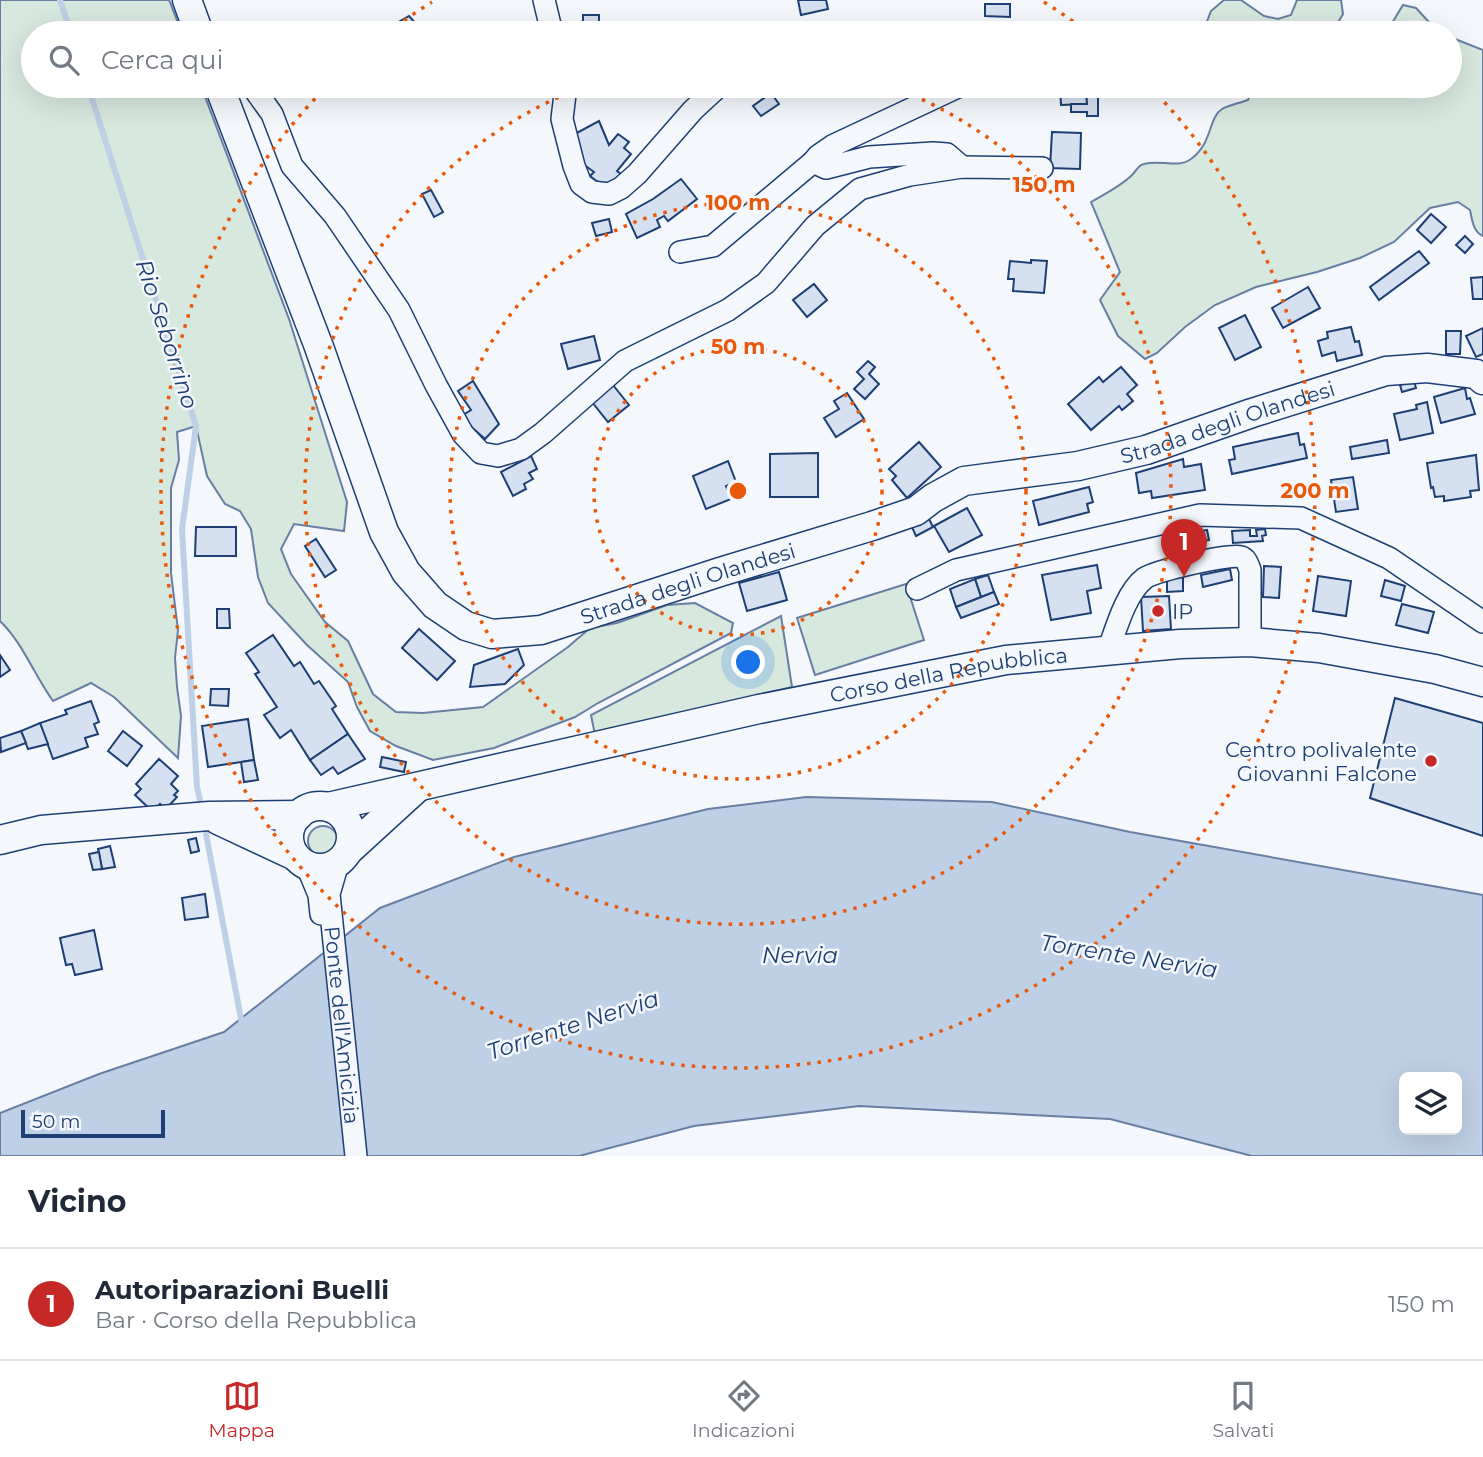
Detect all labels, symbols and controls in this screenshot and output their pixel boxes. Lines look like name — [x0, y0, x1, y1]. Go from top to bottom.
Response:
search box — [21, 21, 1462, 98]
icon: search — [45, 41, 83, 79]
text: Cerca qui — [101, 44, 224, 76]
text: 150 m — [1013, 172, 1075, 197]
text: 100 m — [706, 190, 770, 215]
water label: Rio Seborrino — [130, 256, 204, 412]
text: 50 m — [711, 334, 765, 359]
street label: Strada degli Olandesi — [1118, 375, 1338, 468]
text: 200 m — [1281, 478, 1349, 503]
centre of rings — [726, 479, 750, 503]
pin: 1 — [1161, 519, 1207, 577]
street label: Strada degli Olandesi — [577, 537, 798, 629]
place label: IP — [1172, 599, 1193, 624]
marker: IP — [1150, 603, 1166, 619]
street label: Corso della Repubblica — [828, 642, 1069, 707]
your location — [731, 645, 765, 679]
place label: Centro polivalente Giovanni Falcone — [1225, 737, 1417, 786]
marker: Centro polivalente Giovanni Falcone — [1423, 753, 1439, 769]
street label: Ponte dell'Amicizia — [320, 925, 365, 1125]
water label: Torrente Nervia — [1038, 928, 1220, 984]
water label: Nervia — [762, 941, 838, 969]
water label: Torrente Nervia — [484, 984, 662, 1066]
map controls — [1399, 1072, 1462, 1135]
button: layers — [1399, 1072, 1462, 1135]
scale bar — [21, 1107, 164, 1139]
text: 50 m — [32, 1110, 80, 1133]
text: Vicino — [28, 1183, 126, 1220]
text: Autoriparazioni Buelli — [95, 1274, 389, 1306]
text: 1 — [46, 1290, 56, 1318]
text: 150 m — [1388, 1290, 1455, 1318]
text: Bar · Corso della Repubblica — [95, 1306, 417, 1334]
tab: Mappa — [209, 1377, 275, 1442]
tab: Indicazioni — [692, 1377, 795, 1442]
tab: Salvati — [1212, 1377, 1274, 1442]

